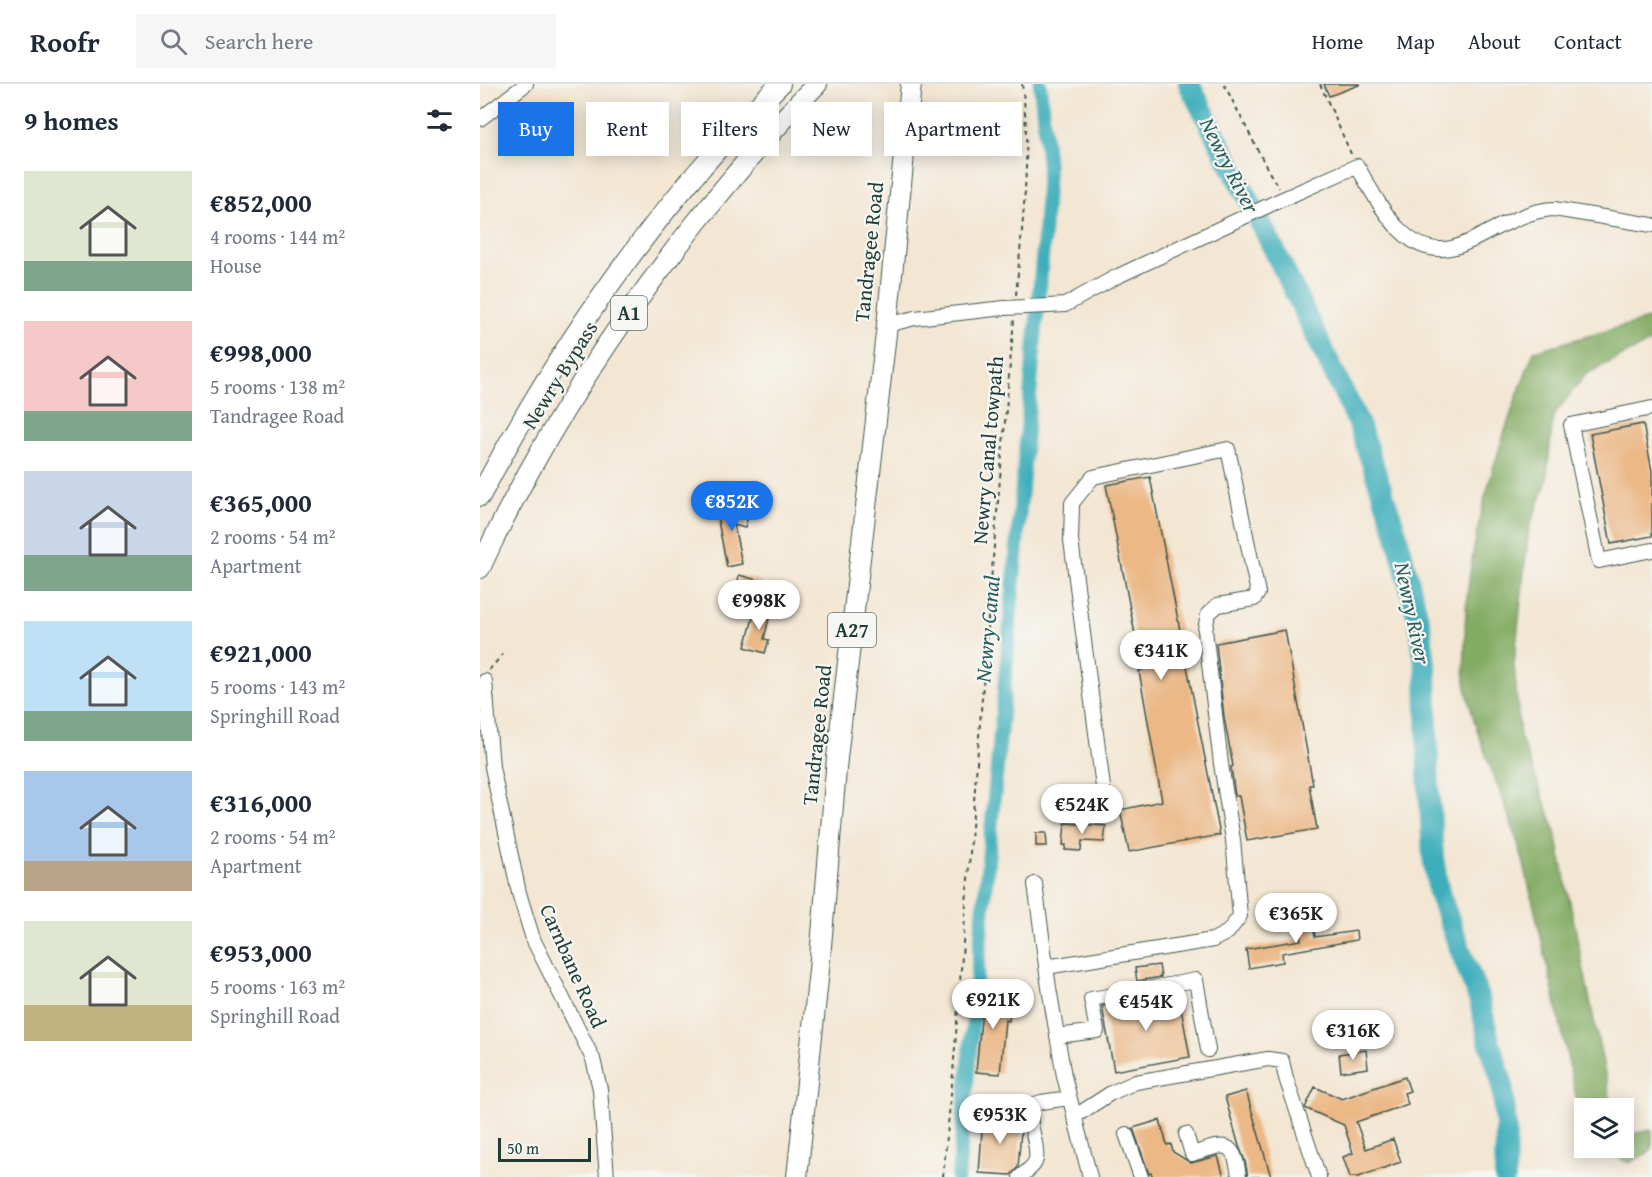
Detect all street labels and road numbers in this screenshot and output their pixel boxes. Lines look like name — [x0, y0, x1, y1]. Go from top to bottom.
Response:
street label: Tandragee Road — [846, 179, 891, 324]
road number: A1 — [611, 296, 647, 330]
street label: Newry Bypass — [514, 315, 605, 435]
street label: Newry Canal towpath — [964, 354, 1011, 545]
road number: A27 — [828, 613, 876, 647]
street label: Tandragee Road — [794, 662, 839, 807]
street label: Carnbane Road — [532, 899, 615, 1033]

